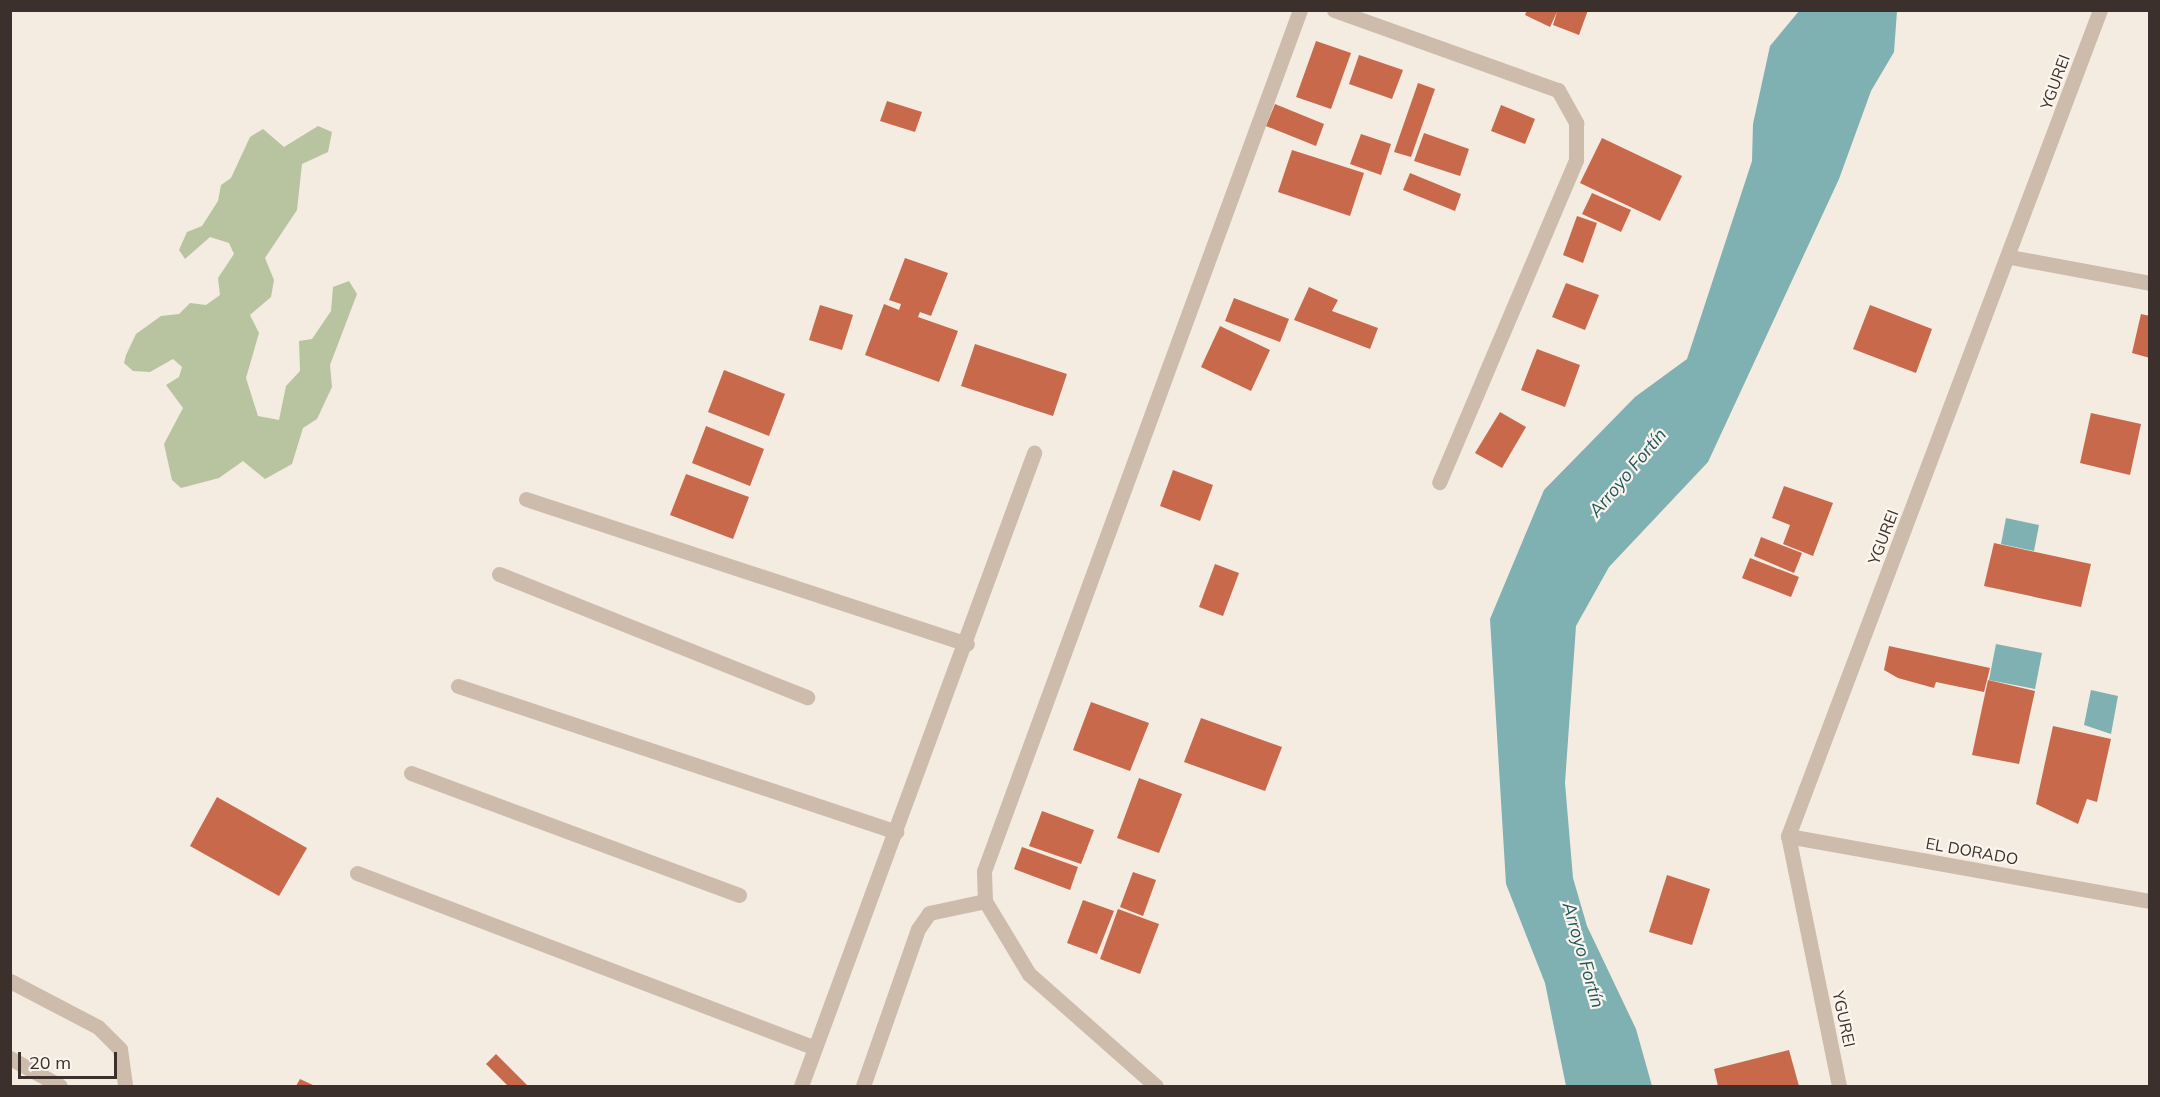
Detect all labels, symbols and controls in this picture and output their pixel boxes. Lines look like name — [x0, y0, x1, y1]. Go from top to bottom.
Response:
street label: YGUREI — [2036, 52, 2074, 112]
water label: Arroyo Fortín — [1585, 424, 1671, 522]
street label: YGUREI — [1864, 507, 1902, 567]
street label: EL DORADO — [1924, 833, 2020, 869]
water label: Arroyo Fortín — [1558, 900, 1608, 1010]
street label: YGUREI — [1829, 989, 1859, 1049]
scale bar — [21, 1040, 120, 1078]
text: 20 m — [29, 1051, 71, 1074]

